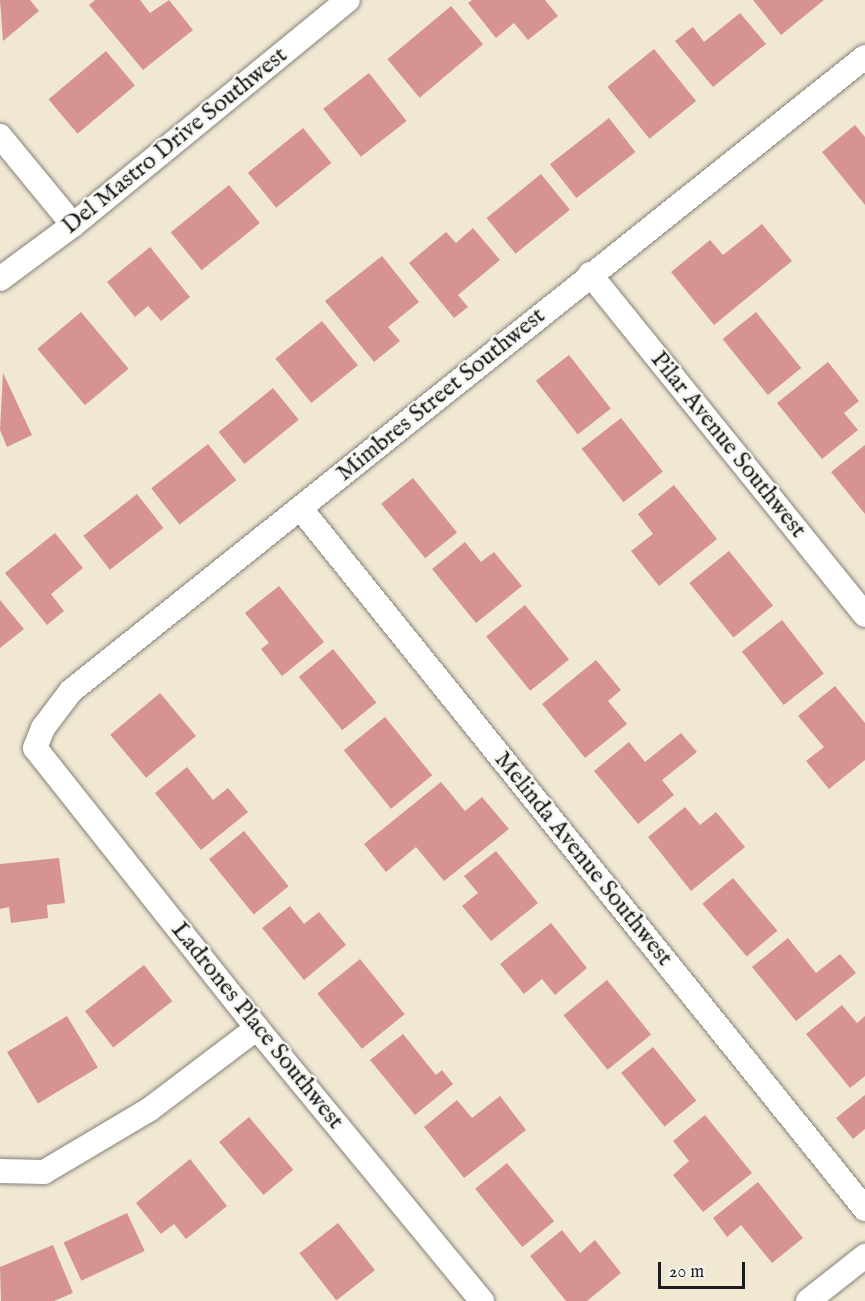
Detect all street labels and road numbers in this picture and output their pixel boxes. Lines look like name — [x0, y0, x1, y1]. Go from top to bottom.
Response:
street label: Del Mastro Drive Southwest — [57, 41, 293, 241]
street label: Mimbres Street Southwest — [331, 302, 551, 488]
street label: Pilar Avenue Southwest — [644, 346, 812, 544]
street label: Melinda Avenue Southwest — [488, 746, 678, 972]
street label: Ladrones Place Southwest — [165, 917, 349, 1135]

